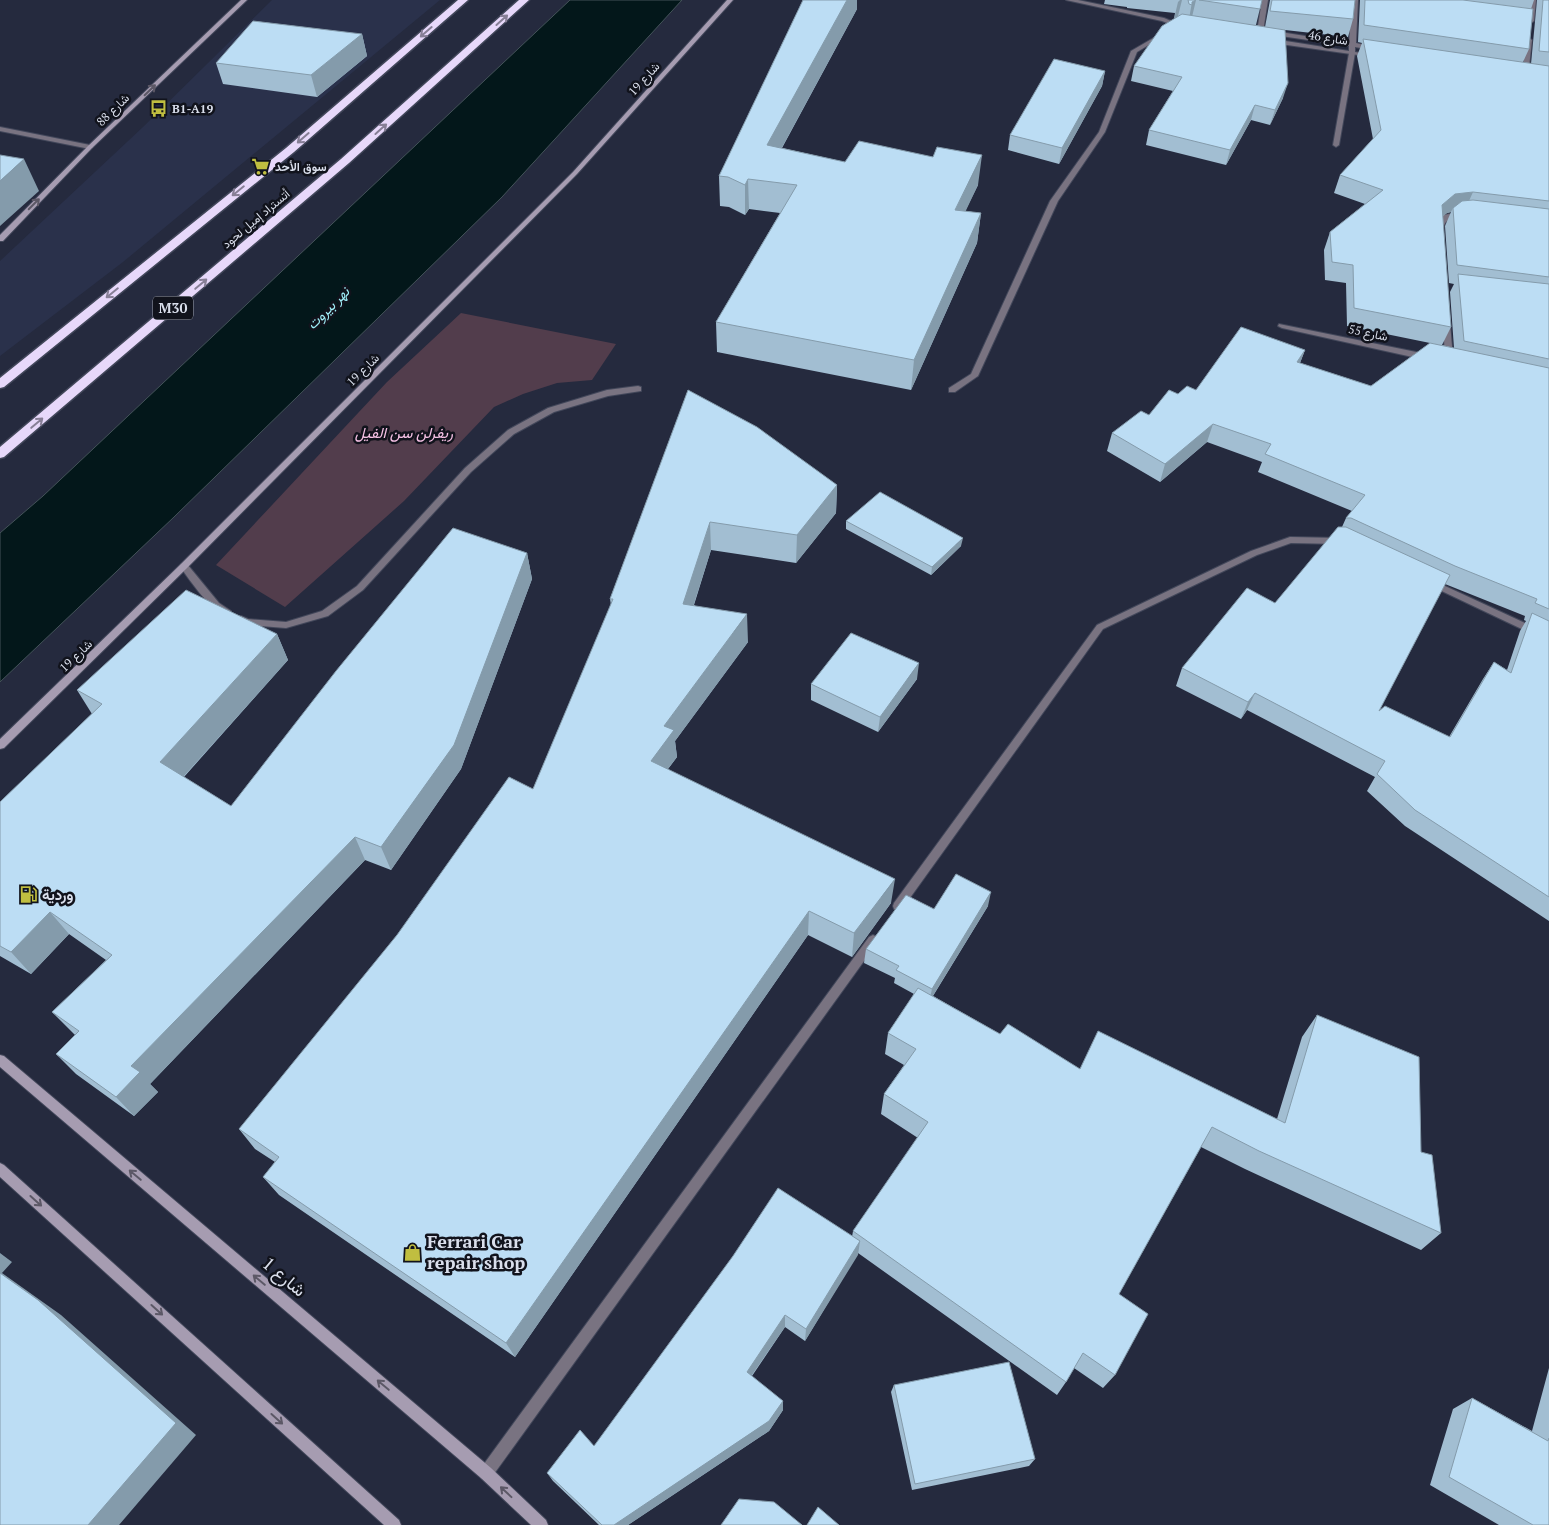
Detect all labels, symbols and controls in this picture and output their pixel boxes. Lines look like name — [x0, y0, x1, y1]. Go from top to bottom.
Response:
one-way arrow — [496, 14, 509, 26]
one-way arrow — [420, 26, 433, 37]
street label: شارع 46 — [1307, 27, 1349, 50]
street label: شارع 19 — [625, 59, 664, 100]
one-way arrow — [144, 84, 156, 96]
street label: شارع 88 — [93, 90, 134, 130]
bus stop icon: B1-A19 — [148, 99, 168, 119]
place label: B1-A19 — [172, 101, 214, 116]
one-way arrow — [375, 123, 388, 135]
one-way arrow — [297, 132, 310, 143]
supermarket icon: سوق الأحد — [251, 157, 271, 177]
place label: سوق الأحد — [275, 159, 327, 175]
street label: أتستراد إميل لحود — [219, 186, 293, 252]
one-way arrow — [232, 186, 245, 197]
one-way arrow — [28, 198, 40, 210]
one-way arrow — [194, 278, 207, 289]
water label: نهر بيروت — [302, 281, 354, 333]
one-way arrow — [105, 288, 118, 299]
road number: M30 — [153, 296, 193, 320]
street label: شارع 55 — [1347, 321, 1389, 346]
street label: شارع 19 — [343, 350, 383, 390]
one-way arrow — [31, 417, 44, 428]
park label: ريفرلن سن الفيل — [355, 422, 453, 442]
street label: شارع 19 — [56, 636, 97, 676]
place label: وردية — [42, 884, 74, 904]
fuel station icon: وردية — [18, 885, 38, 905]
one-way arrow — [129, 1169, 142, 1180]
one-way arrow — [30, 1195, 43, 1207]
place label: Ferrari Car repair shop — [427, 1229, 525, 1274]
shop icon: Ferrari Car repair shop — [403, 1242, 423, 1262]
street label: شارع 1 — [257, 1251, 312, 1302]
one-way arrow — [253, 1275, 266, 1286]
one-way arrow — [150, 1304, 163, 1316]
one-way arrow — [376, 1380, 389, 1391]
one-way arrow — [271, 1414, 284, 1425]
one-way arrow — [499, 1486, 512, 1498]

